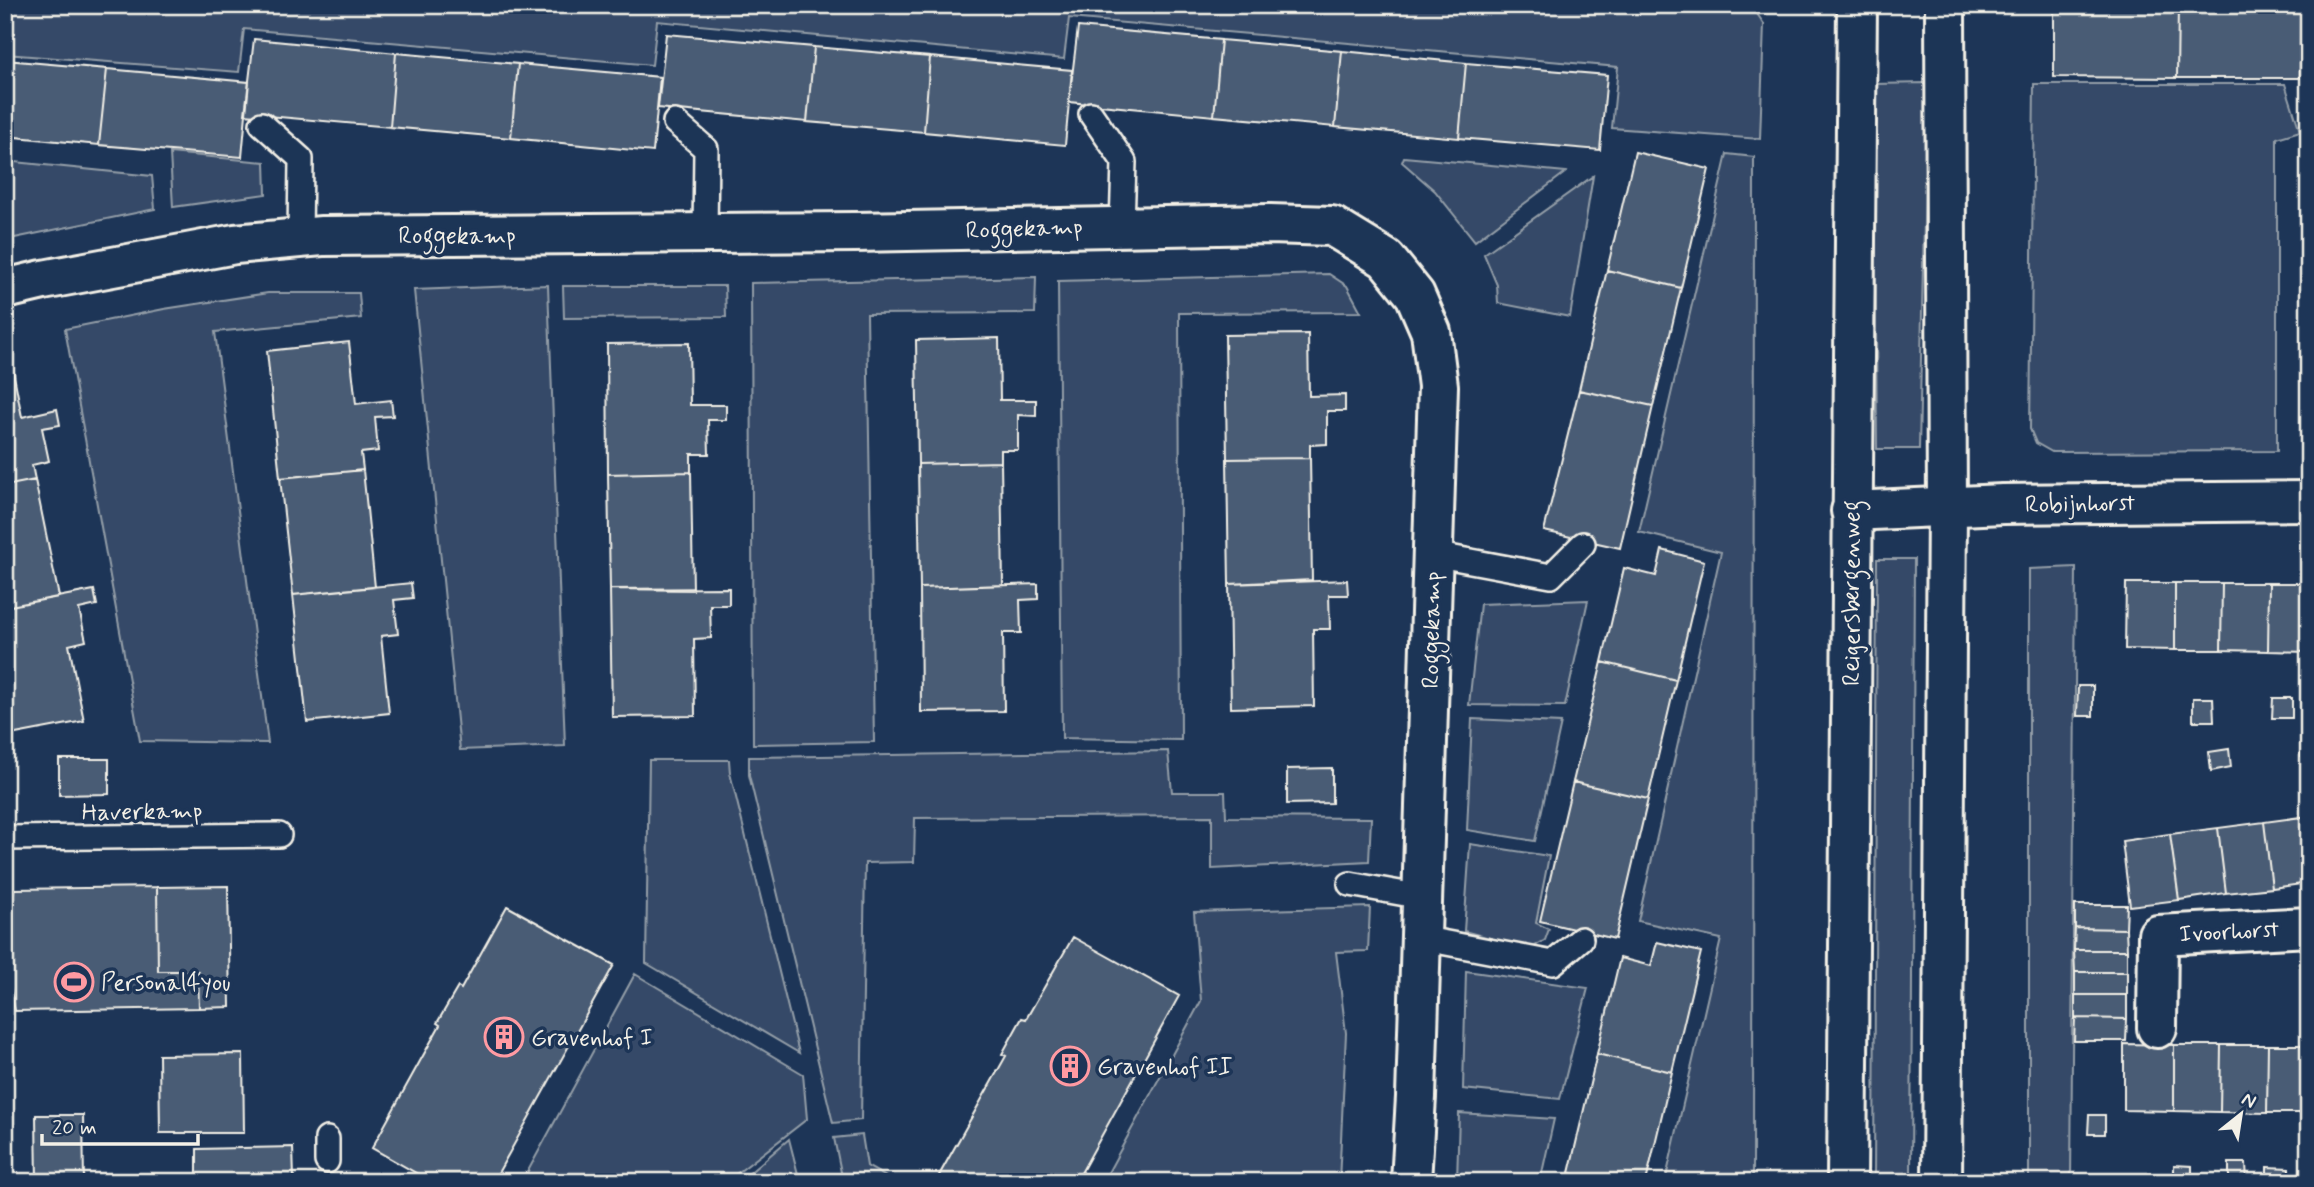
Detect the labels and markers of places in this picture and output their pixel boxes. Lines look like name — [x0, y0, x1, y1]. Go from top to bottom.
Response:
sports icon: Personal4you — [53, 961, 95, 1003]
place label: Personal4you — [101, 968, 230, 999]
building icon: Gravenhof I — [483, 1016, 525, 1058]
place label: Gravenhof I — [531, 1023, 653, 1054]
building icon: Gravenhof II — [1049, 1045, 1091, 1087]
place label: Gravenhof II — [1097, 1052, 1233, 1083]

